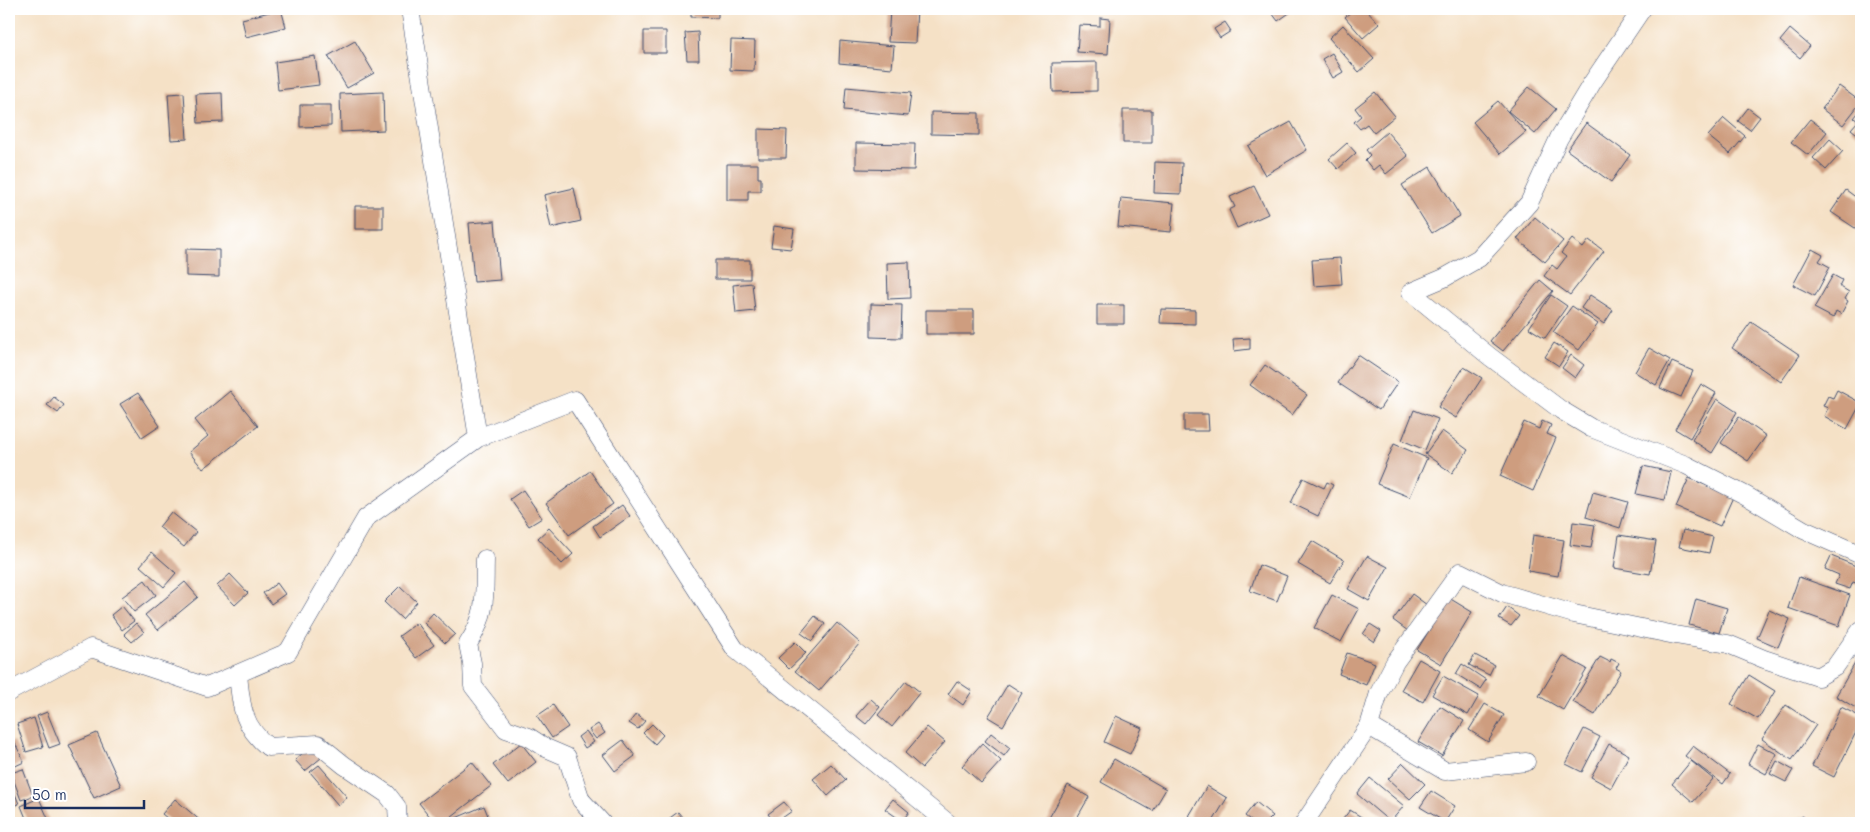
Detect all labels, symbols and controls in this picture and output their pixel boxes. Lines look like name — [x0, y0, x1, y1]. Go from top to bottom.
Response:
scale bar — [25, 777, 144, 809]
text: 50 m — [32, 784, 67, 804]

